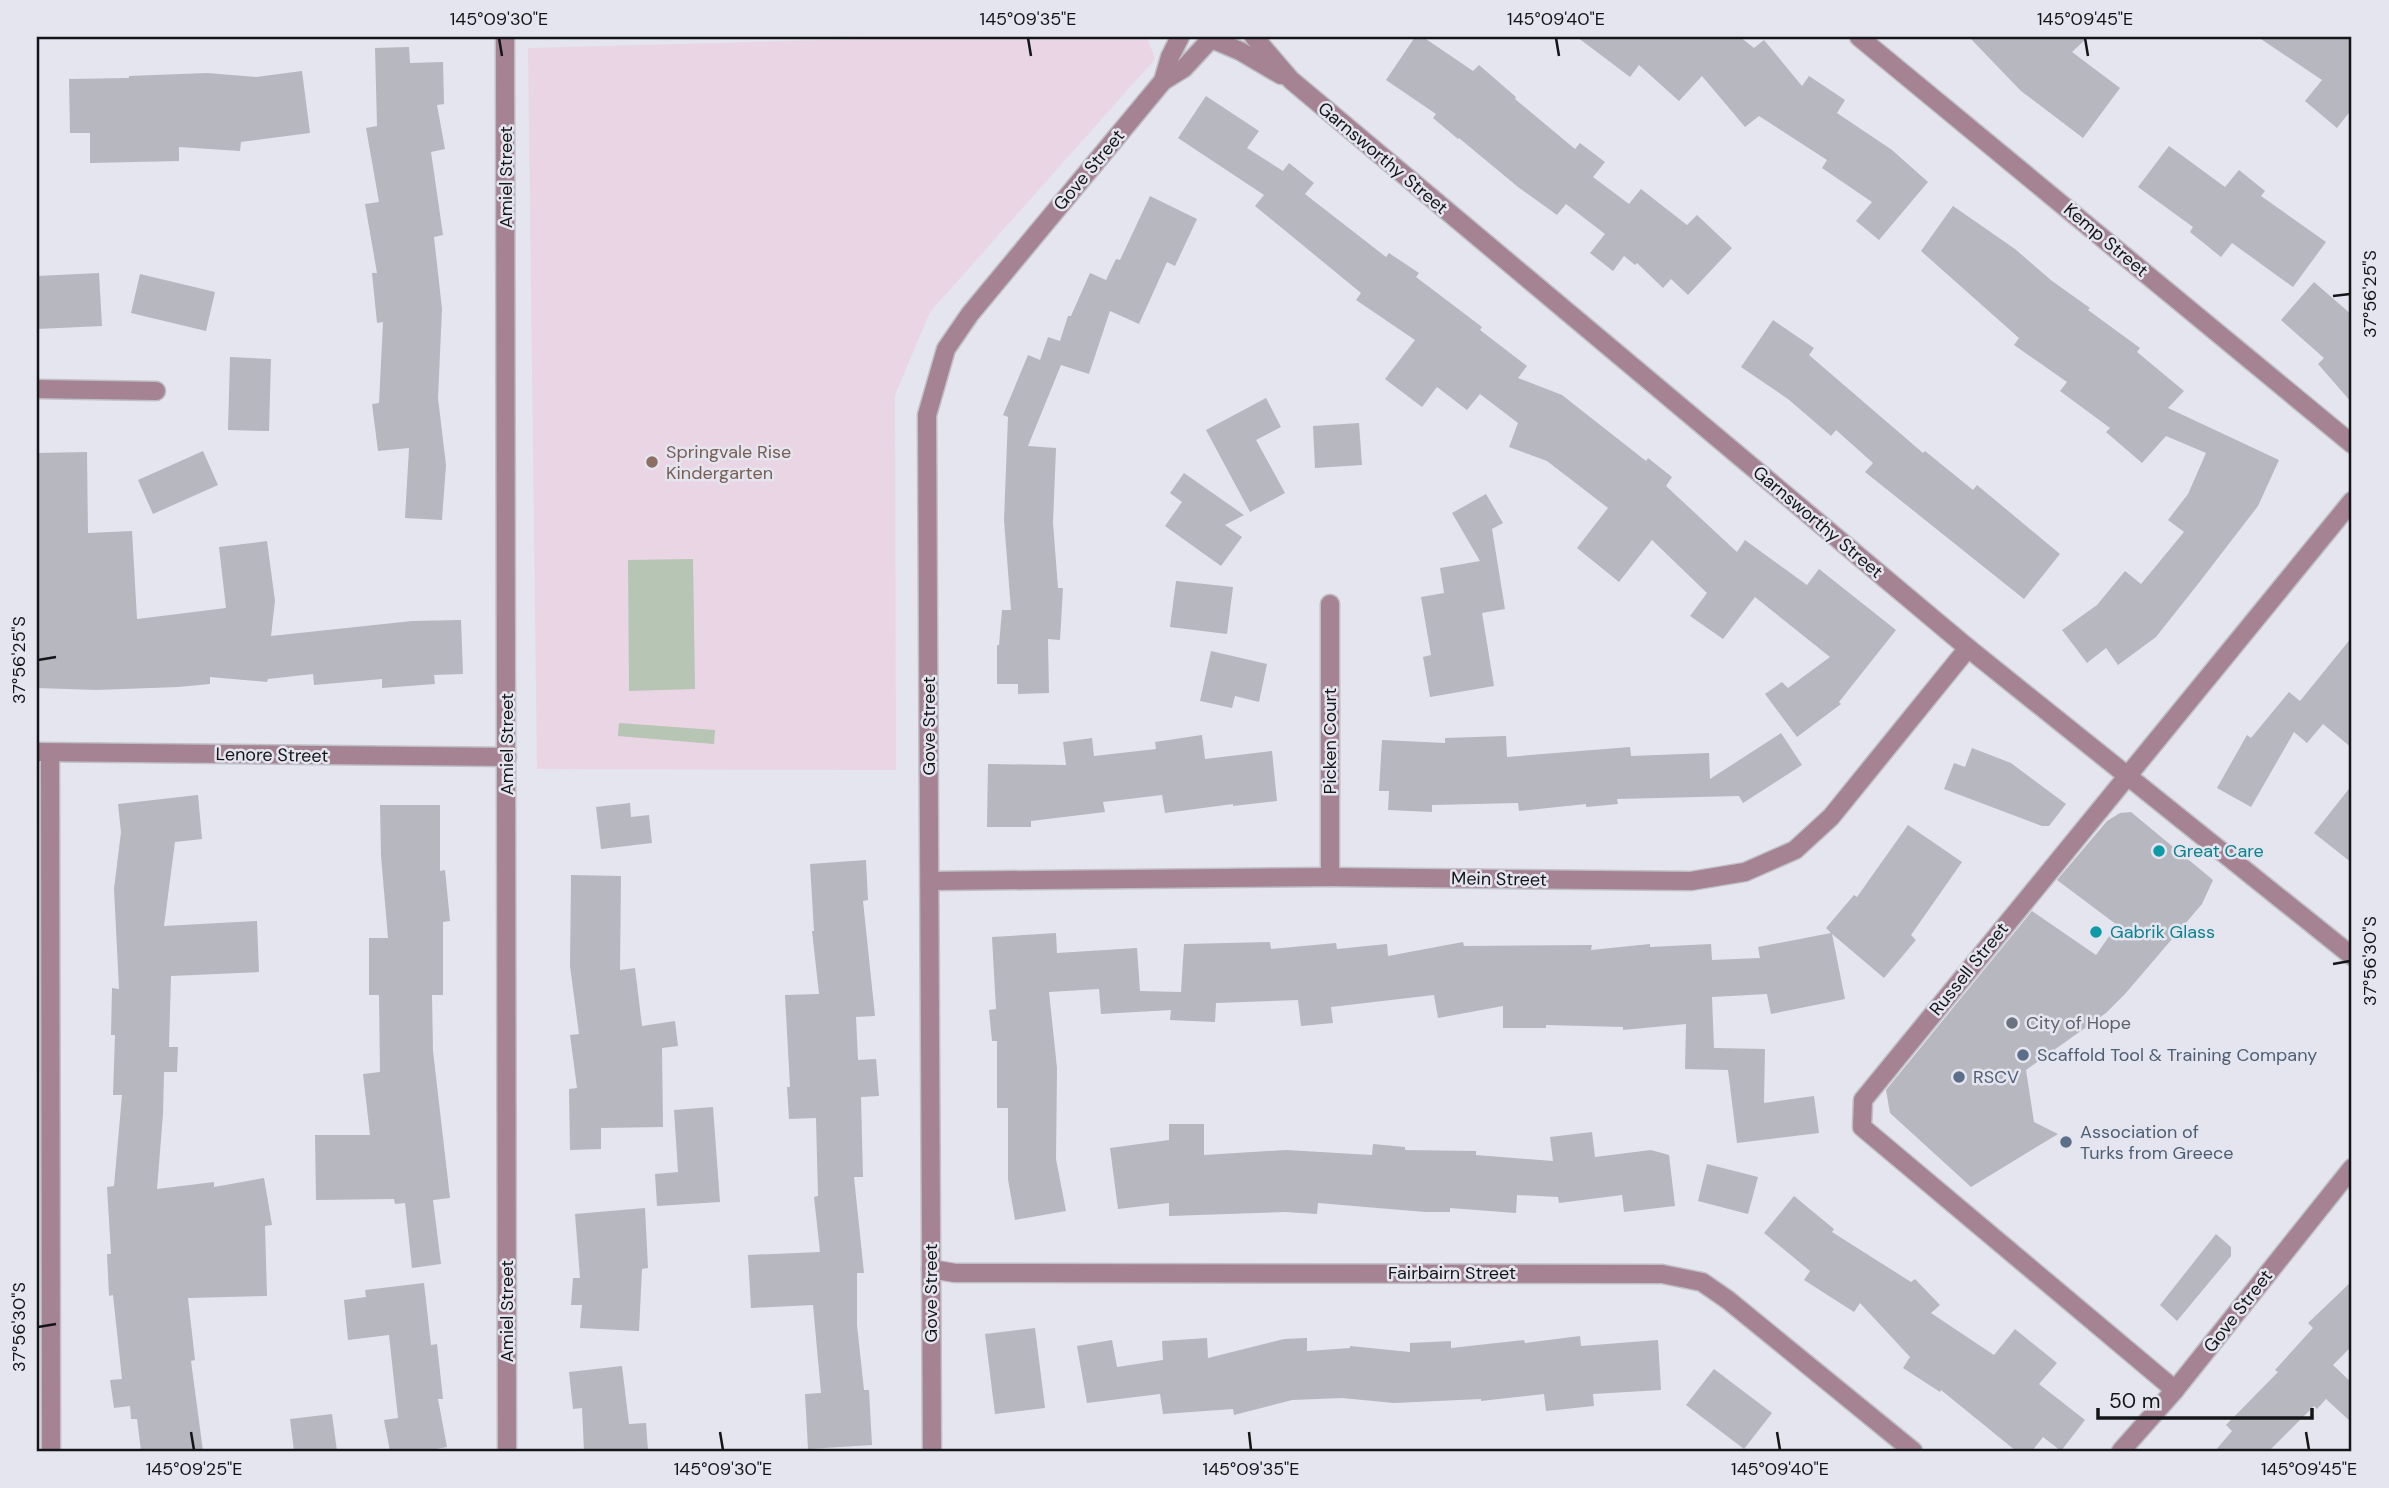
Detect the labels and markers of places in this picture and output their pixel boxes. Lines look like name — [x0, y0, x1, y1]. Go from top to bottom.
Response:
place label: Springvale Rise Kindergarten — [666, 440, 791, 485]
marker: Springvale Rise Kindergarten — [644, 454, 660, 470]
place label: Great Care — [2173, 839, 2264, 863]
marker: Great Care — [2151, 843, 2167, 859]
place label: Gabrik Glass — [2110, 920, 2215, 944]
marker: Gabrik Glass — [2088, 924, 2104, 940]
place label: City of Hope — [2026, 1011, 2131, 1035]
marker: City of Hope — [2004, 1015, 2020, 1031]
place label: Scaffold Tool & Training Company — [2037, 1043, 2317, 1067]
marker: Scaffold Tool & Training Company — [2015, 1047, 2031, 1063]
place label: RSCV — [1973, 1065, 2019, 1089]
marker: RSCV — [1951, 1069, 1967, 1085]
place label: Association of Turks from Greece — [2080, 1120, 2233, 1165]
marker: Association of Turks from Greece — [2058, 1134, 2074, 1150]

